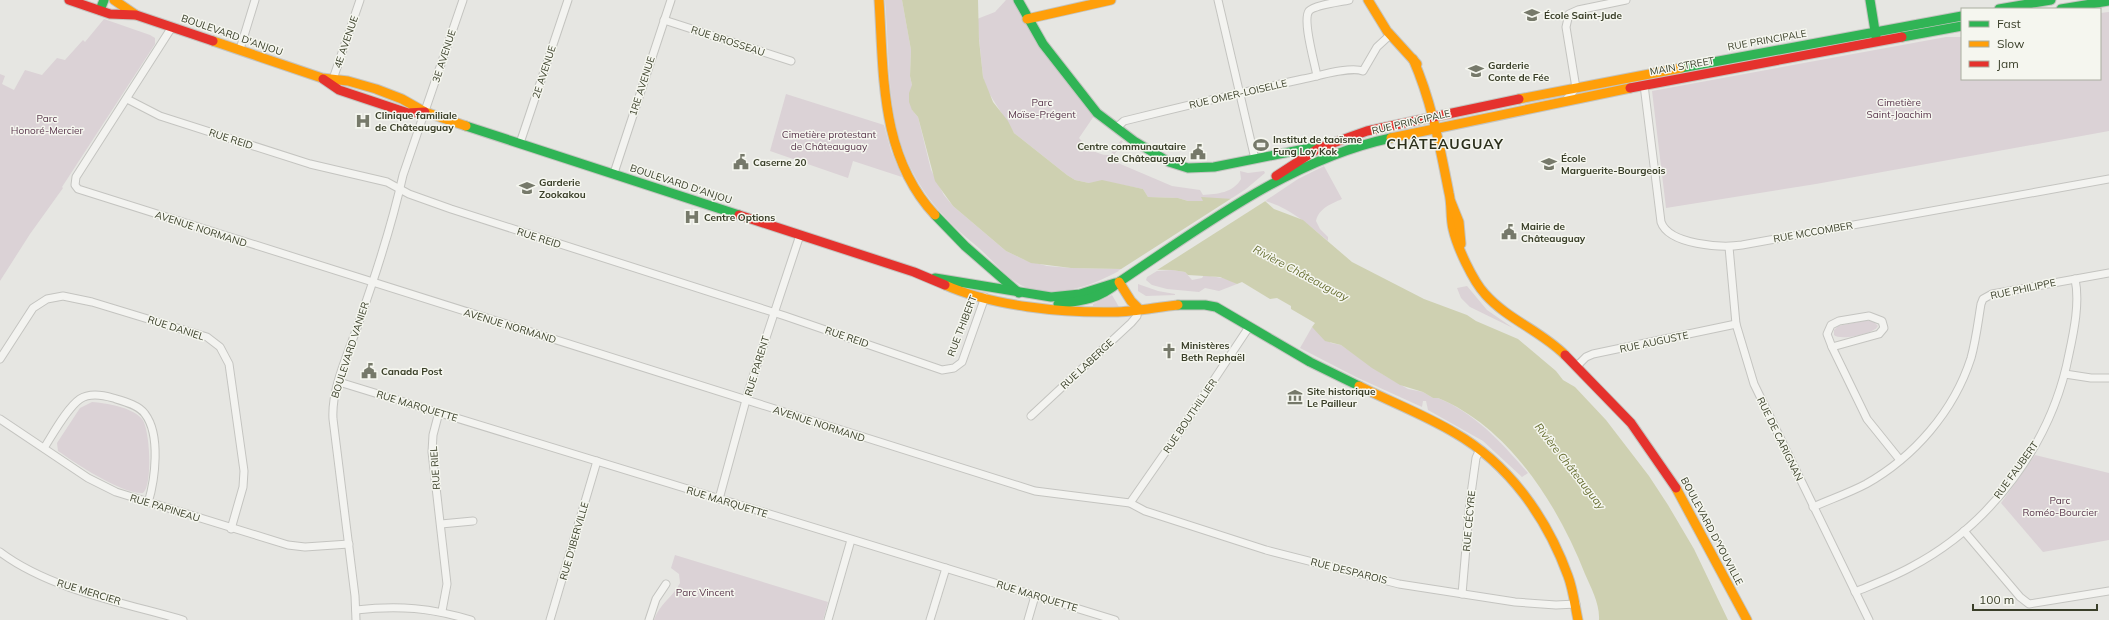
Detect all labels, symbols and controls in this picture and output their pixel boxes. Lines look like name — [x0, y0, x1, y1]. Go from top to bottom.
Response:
school or university icon: École Saint-Jude — [1523, 6, 1541, 24]
legend — [1961, 8, 2101, 80]
place label: École Saint-Jude — [1544, 9, 1623, 22]
street label: BOULEVARD D'ANJOU — [179, 11, 285, 59]
street label: 4E AVENUE — [331, 14, 361, 70]
text: Fast — [1997, 16, 2021, 31]
street label: RUE BROSSEAU — [689, 23, 767, 59]
street label: RUE PRINCIPALE — [1726, 27, 1808, 53]
street label: 3E AVENUE — [429, 28, 459, 84]
text: Slow — [1997, 36, 2025, 51]
street label: 2E AVENUE — [529, 44, 559, 100]
street label: MAIN STREET — [1649, 54, 1715, 78]
street label: 1RE AVENUE — [626, 55, 658, 117]
text: Jam — [1997, 56, 2019, 71]
place label: Garderie Conte de Fée — [1488, 59, 1550, 84]
school or university icon: Garderie Conte de Fée — [1467, 62, 1485, 80]
street label: RUE OMER-LOISELLE — [1188, 76, 1288, 112]
park label: Parc Moïse-Prégent — [1008, 96, 1076, 121]
park label: Cimetière Saint-Joachim — [1867, 96, 1932, 121]
street label: RUE PRINCIPALE — [1371, 107, 1452, 137]
place label: Clinique familiale de Châteauguay — [375, 109, 458, 134]
park label: Parc Honoré-Mercier — [11, 112, 84, 137]
hospital icon: Clinique familiale de Châteauguay — [354, 112, 372, 130]
street label: RUE REID — [207, 126, 255, 152]
park label: Cimetière protestant de Châteauguay — [782, 128, 877, 153]
place label: Institut de taoïsme Fung Loy Kok — [1273, 133, 1362, 158]
district label: CHÂTEAUGUAY — [1386, 135, 1504, 153]
sports icon: Institut de taoïsme Fung Loy Kok — [1252, 136, 1270, 154]
place label: Centre communautaire de Châteauguay — [1077, 140, 1187, 165]
public building icon: Centre communautaire de Châteauguay — [1189, 143, 1207, 161]
place label: École Marguerite-Bourgeois — [1561, 152, 1666, 177]
public building icon: Caserne 20 — [732, 153, 750, 171]
school or university icon: École Marguerite-Bourgeois — [1540, 155, 1558, 173]
place label: Caserne 20 — [753, 156, 807, 169]
street label: BOULEVARD D'ANJOU — [628, 161, 734, 207]
place label: Garderie Zookakou — [539, 176, 586, 201]
school or university icon: Garderie Zookakou — [518, 179, 536, 197]
street label: AVENUE NORMAND — [153, 208, 249, 250]
hospital icon: Centre Options — [683, 208, 701, 226]
place label: Centre Options — [704, 211, 775, 224]
street label: RUE MCCOMBER — [1772, 219, 1854, 245]
place label: Mairie de Châteauguay — [1521, 220, 1586, 245]
public building icon: Mairie de Châteauguay — [1500, 223, 1518, 241]
street label: RUE REID — [515, 225, 563, 251]
water label: Rivière Châteauguay — [1251, 242, 1352, 305]
street label: RUE PHILIPPE — [1989, 276, 2057, 302]
street label: RUE THIBERT — [944, 294, 980, 358]
street label: BOULEVARD VANIER — [328, 300, 372, 400]
street label: AVENUE NORMAND — [462, 306, 558, 346]
street label: RUE DANIEL — [146, 313, 206, 343]
street label: RUE REID — [823, 323, 871, 351]
street label: RUE AUGUSTE — [1618, 328, 1690, 356]
street label: RUE PARENT — [742, 334, 772, 398]
street label: RUE LABERGE — [1058, 336, 1116, 392]
place label: Ministères Beth Rephaël — [1181, 339, 1245, 364]
church icon: Ministères Beth Rephaël — [1160, 342, 1178, 360]
public building icon: Canada Post — [360, 362, 378, 380]
place label: Canada Post — [381, 365, 443, 378]
street label: RUE BOUTHILLIER — [1160, 376, 1220, 456]
place label: Site historique Le Pailleur — [1307, 385, 1376, 410]
street label: RUE MARQUETTE — [375, 387, 459, 425]
museum icon: Site historique Le Pailleur — [1286, 388, 1304, 406]
street label: RUE DE CARIGNAN — [1754, 395, 1806, 483]
street label: AVENUE NORMAND — [771, 403, 867, 445]
water label: Rivière Châteauguay — [1532, 420, 1609, 513]
street label: RUE FAUBERT — [1991, 439, 2041, 501]
street label: RUE RIEL — [427, 445, 443, 490]
street label: BOULEVARD D'YOUVILLE — [1678, 475, 1746, 587]
street label: RUE MARQUETTE — [685, 483, 769, 521]
street label: RUE CÉCYRE — [1460, 490, 1478, 552]
street label: RUE PAPINEAU — [128, 491, 202, 525]
park label: Parc Roméo-Bourcier — [2022, 494, 2098, 519]
street label: RUE D'IBERVILLE — [557, 500, 591, 582]
street label: RUE DESPAROIS — [1309, 555, 1389, 587]
street label: RUE MERCIER — [55, 576, 123, 608]
street label: RUE MARQUETTE — [995, 577, 1079, 615]
park label: Parc Vincent — [676, 586, 735, 599]
scale bar — [1973, 586, 2097, 612]
text: 100 m — [1979, 592, 2014, 607]

